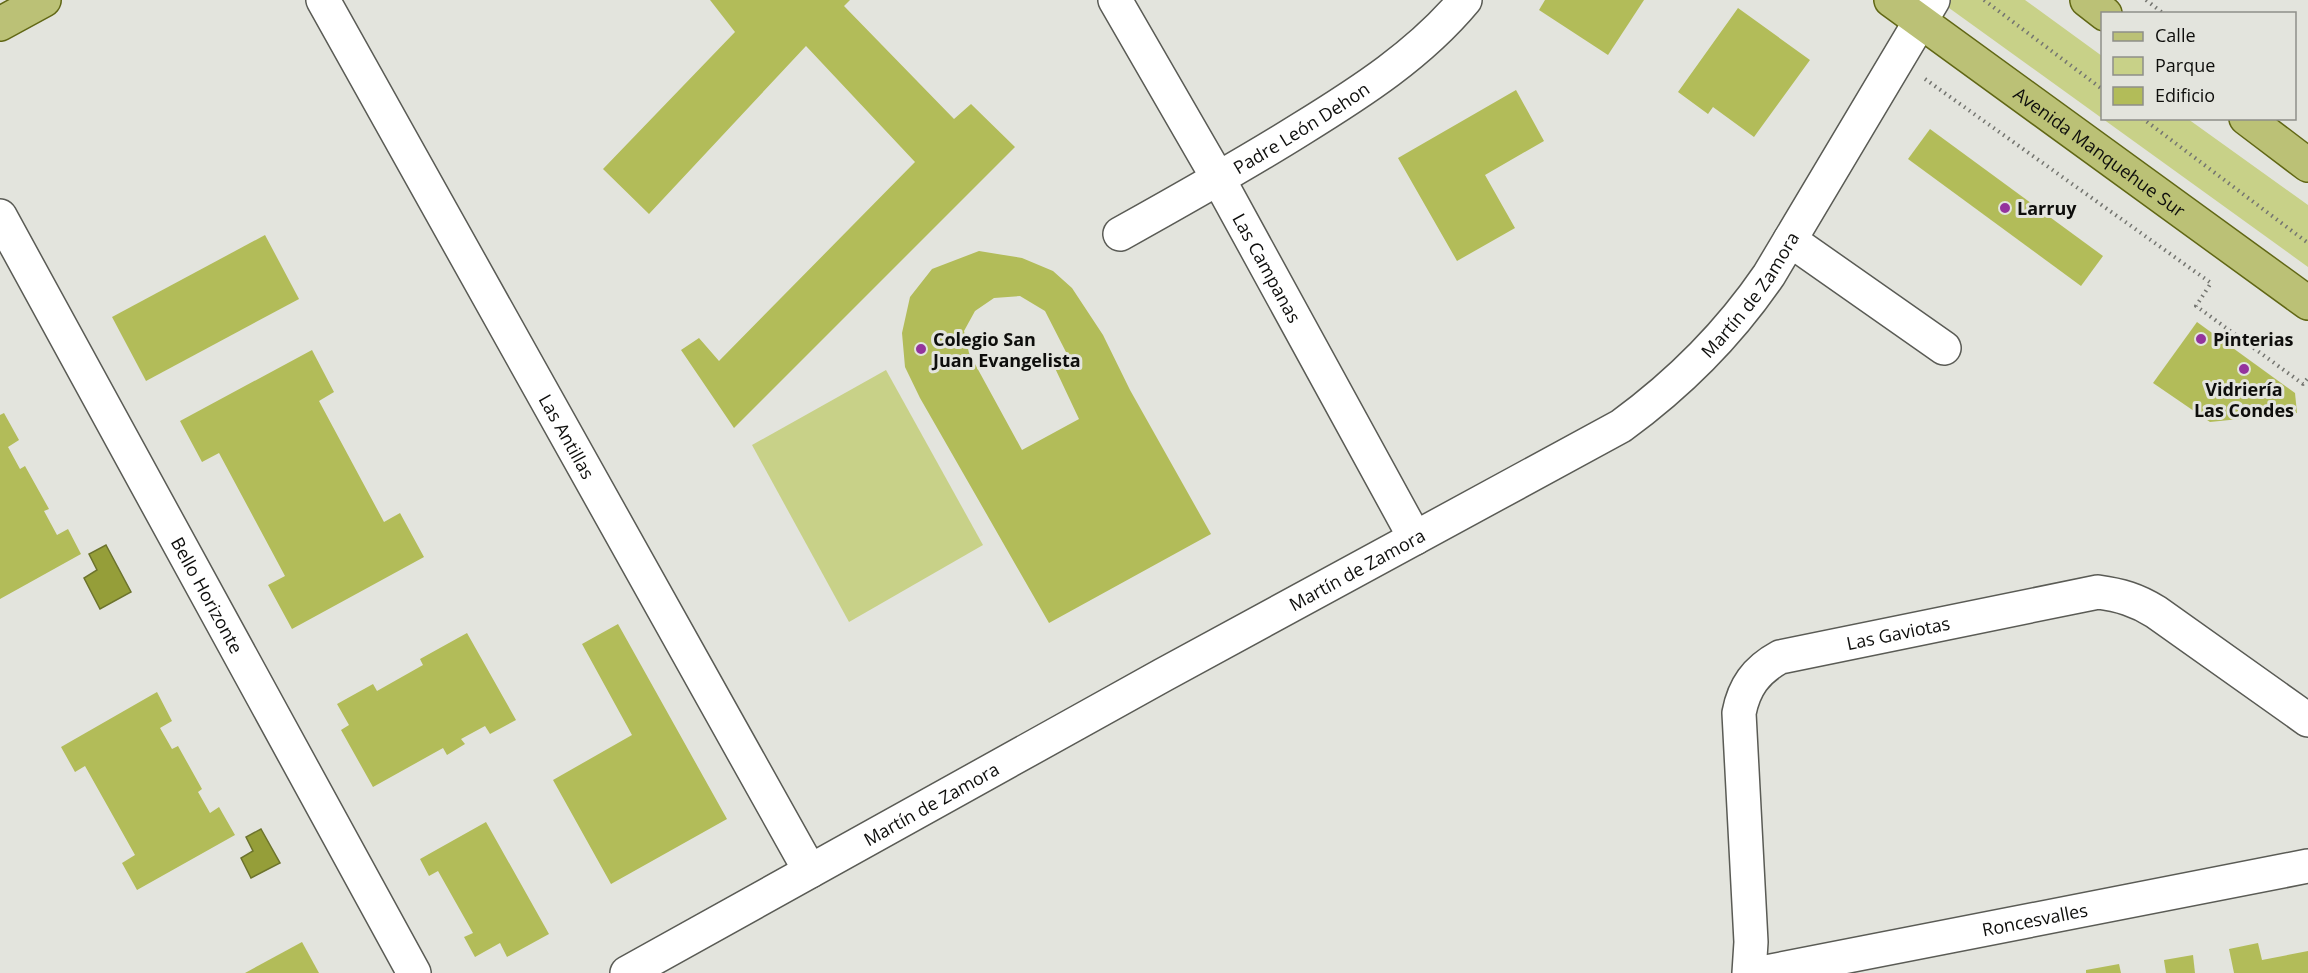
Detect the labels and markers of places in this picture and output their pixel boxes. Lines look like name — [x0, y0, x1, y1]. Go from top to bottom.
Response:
place label: Larruy — [2017, 196, 2077, 220]
marker: Larruy — [1998, 201, 2012, 215]
place label: Colegio San Juan Evangelista — [931, 327, 1081, 372]
place label: Pinterias — [2213, 327, 2294, 351]
marker: Pinterias — [2194, 332, 2208, 346]
marker: Colegio San Juan Evangelista — [914, 342, 928, 356]
marker: Vidriería Las Condes — [2237, 362, 2251, 376]
place label: Vidriería Las Condes — [2194, 377, 2294, 422]

